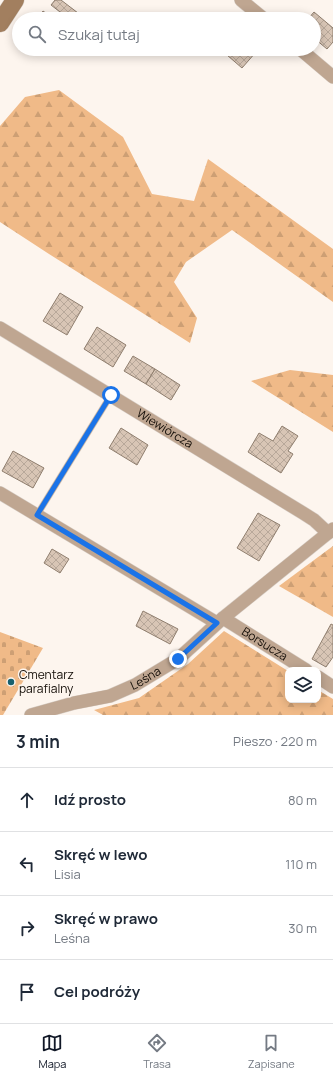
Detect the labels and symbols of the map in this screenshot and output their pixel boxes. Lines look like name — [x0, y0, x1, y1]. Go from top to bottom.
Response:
route start — [102, 386, 120, 404]
street label: Wiewiórcza — [134, 404, 196, 452]
street label: Borsucza — [239, 623, 291, 664]
route end — [169, 650, 187, 668]
street label: Leśna — [127, 662, 164, 694]
place label: Cmentarz parafialny — [19, 666, 74, 697]
marker: Cmentarz parafialny — [6, 677, 16, 687]

